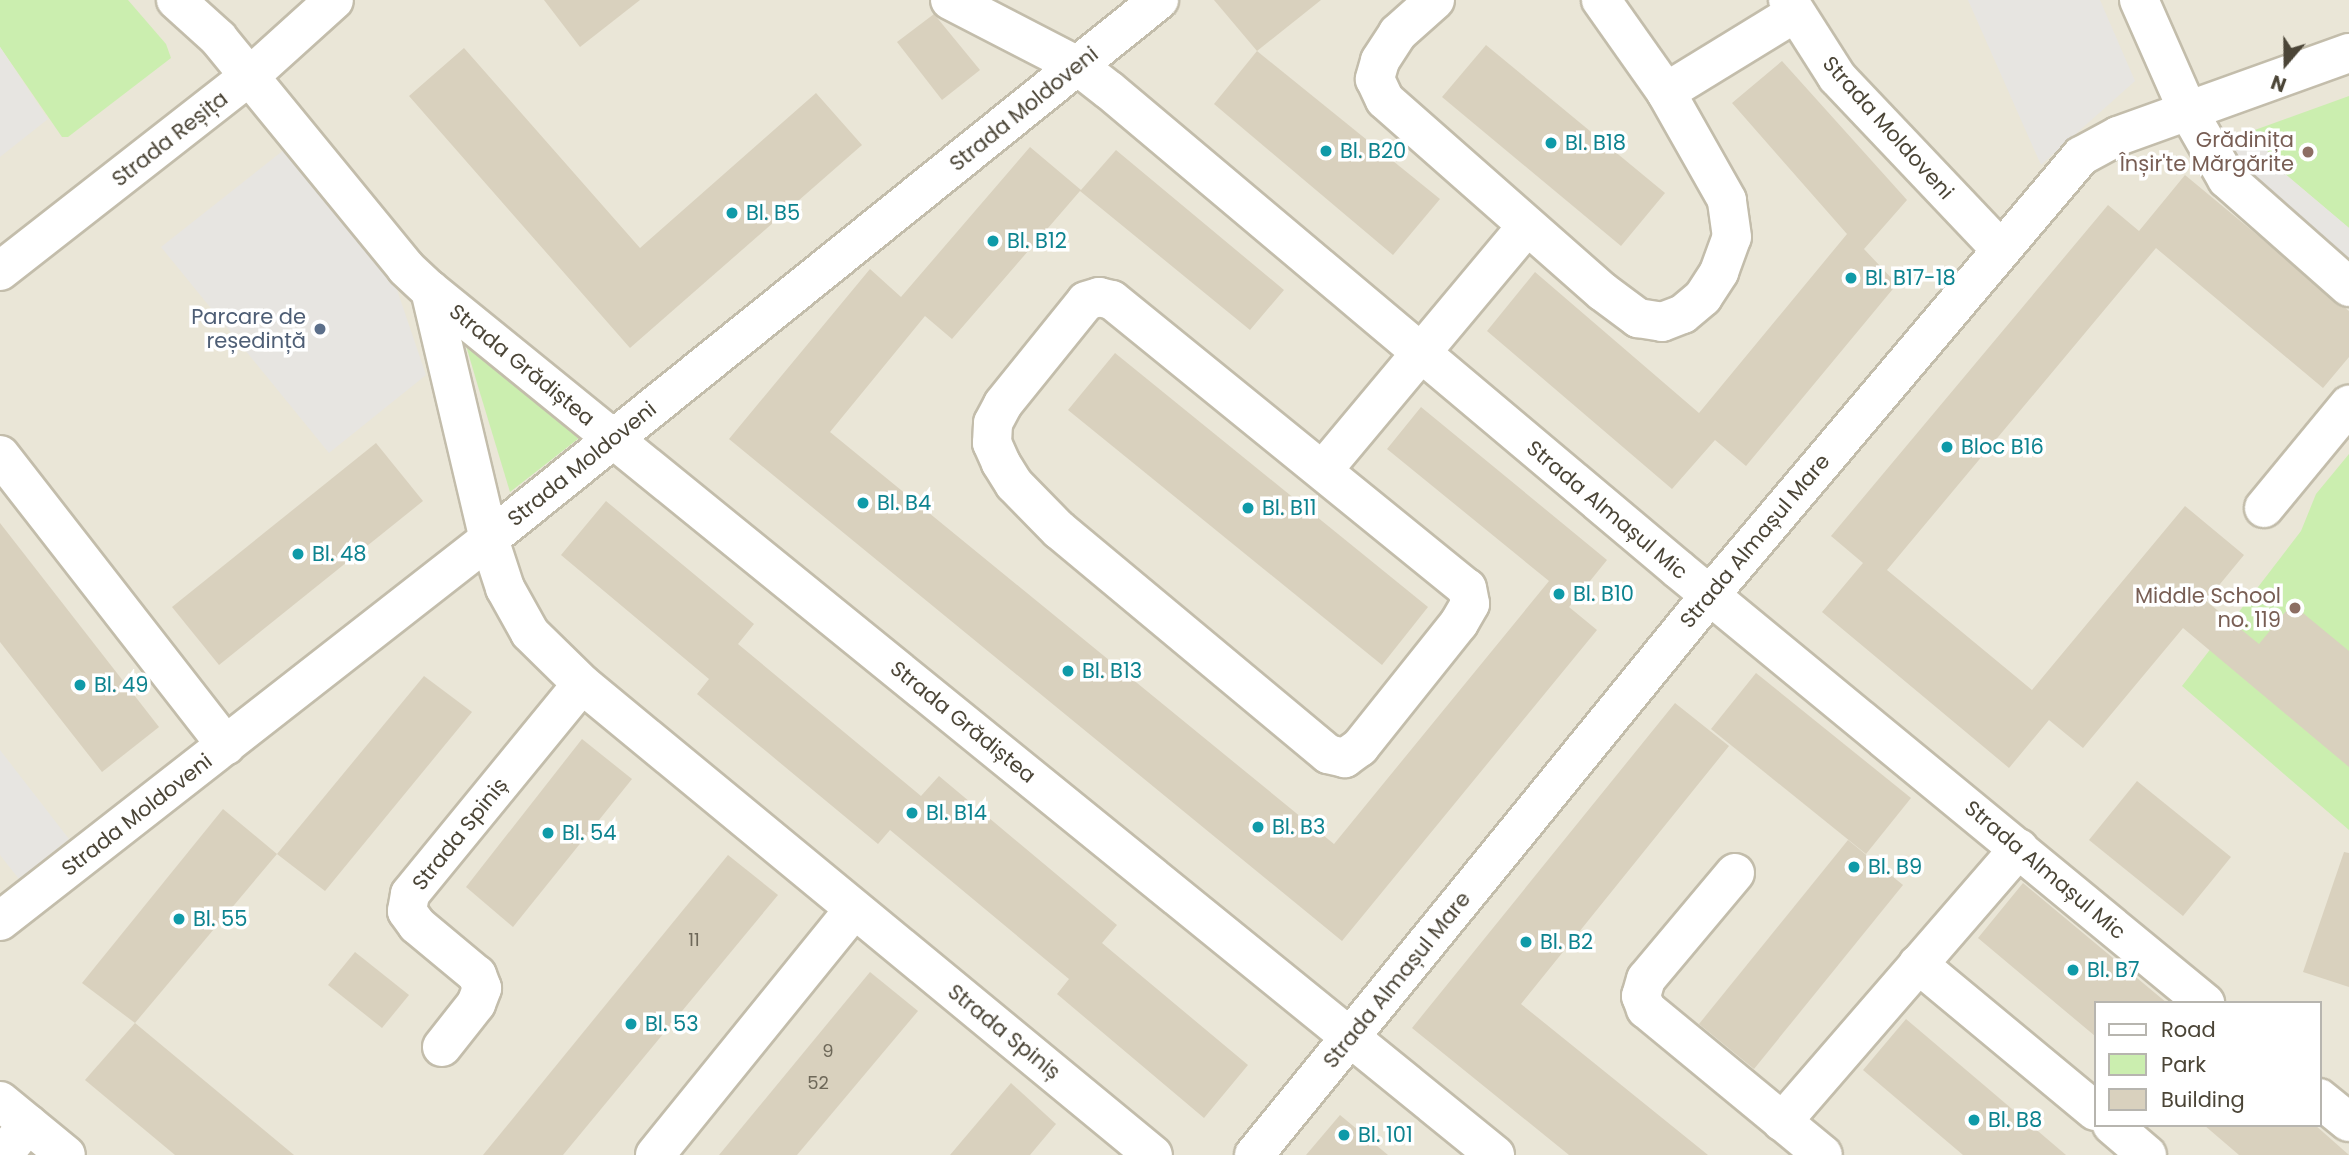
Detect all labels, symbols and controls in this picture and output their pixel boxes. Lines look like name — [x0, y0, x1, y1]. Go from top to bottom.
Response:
north arrow — [2251, 28, 2321, 98]
street label: Strada Moldoveni — [945, 41, 1103, 177]
street label: Strada Moldoveni — [1817, 51, 1959, 205]
text: N — [2267, 68, 2290, 98]
street label: Strada Reșița — [107, 86, 233, 192]
place label: Grădinița Înșir'te Mărgărite — [2120, 127, 2294, 177]
place label: Bl. B18 — [1565, 130, 1626, 156]
marker: Bl. B18 — [1543, 135, 1559, 151]
place label: Bl. B20 — [1340, 138, 1406, 164]
marker: Bl. B20 — [1318, 143, 1334, 159]
marker: Grădinița Înșir'te Mărgărite — [2300, 144, 2316, 160]
place label: Bl. B5 — [746, 200, 800, 226]
marker: Bl. B5 — [724, 205, 740, 221]
place label: Bl. B12 — [1007, 228, 1067, 254]
marker: Bl. B12 — [985, 233, 1001, 249]
place label: Bl. B17-18 — [1865, 265, 1956, 291]
marker: Bl. B17-18 — [1843, 270, 1859, 286]
street label: Strada Grădiștea — [444, 299, 600, 431]
place label: Parcare de reședință — [191, 304, 306, 354]
marker: Parcare de reședință — [312, 321, 328, 337]
street label: Strada Moldoveni — [503, 396, 661, 532]
place label: Bloc B16 — [1961, 434, 2044, 460]
street label: Strada Almașul Mic — [1521, 435, 1693, 585]
marker: Bloc B16 — [1939, 439, 1955, 455]
street label: Strada Almașul Mare — [1675, 449, 1835, 633]
place label: Bl. B4 — [877, 490, 931, 516]
marker: Bl. B4 — [855, 495, 871, 511]
place label: Bl. B11 — [1262, 495, 1316, 521]
marker: Bl. B11 — [1240, 500, 1256, 516]
place label: Bl. 48 — [312, 541, 367, 567]
marker: Bl. 48 — [290, 546, 306, 562]
place label: Bl. B10 — [1573, 581, 1634, 607]
place label: Middle School no. 119 — [2135, 583, 2281, 633]
marker: Bl. B10 — [1551, 586, 1567, 602]
marker: Middle School no. 119 — [2287, 600, 2303, 616]
street label: Strada Grădiștea — [885, 656, 1041, 788]
place label: Bl. B13 — [1082, 658, 1142, 684]
marker: Bl. B13 — [1060, 663, 1076, 679]
place label: Bl. 49 — [94, 672, 148, 698]
marker: Bl. 49 — [72, 677, 88, 693]
street label: Strada Moldoveni — [57, 749, 217, 881]
street label: Strada Spiniș — [407, 773, 513, 895]
street label: Strada Almașul Mic — [1959, 795, 2131, 945]
place label: Bl. B14 — [926, 800, 987, 826]
marker: Bl. B14 — [904, 805, 920, 821]
place label: Bl. B3 — [1272, 814, 1325, 840]
marker: Bl. B3 — [1250, 819, 1266, 835]
place label: Bl. 54 — [562, 820, 616, 846]
marker: Bl. 54 — [540, 825, 556, 841]
place label: Bl. B9 — [1868, 854, 1922, 880]
marker: Bl. B9 — [1846, 859, 1862, 875]
street label: Strada Almașul Mare — [1318, 887, 1476, 1073]
place label: Bl. 55 — [193, 906, 247, 932]
marker: Bl. 55 — [171, 911, 187, 927]
house number: 11 — [688, 929, 700, 951]
place label: Bl. B2 — [1540, 929, 1593, 955]
marker: Bl. B2 — [1518, 934, 1534, 950]
place label: Bl. B7 — [2087, 957, 2139, 983]
marker: Bl. B7 — [2065, 962, 2081, 978]
street label: Strada Spiniș — [943, 979, 1065, 1085]
legend — [2094, 1001, 2321, 1127]
place label: Bl. 53 — [645, 1011, 699, 1037]
text: Road — [2161, 1015, 2216, 1044]
marker: Bl. 53 — [623, 1016, 639, 1032]
house number: 9 — [822, 1040, 834, 1062]
text: Park — [2161, 1050, 2206, 1079]
house number: 52 — [807, 1072, 829, 1094]
text: Building — [2161, 1085, 2245, 1114]
place label: Bl. B8 — [1988, 1107, 2042, 1133]
marker: Bl. B8 — [1966, 1112, 1982, 1128]
place label: Bl. 101 — [1358, 1122, 1413, 1148]
marker: Bl. 101 — [1336, 1127, 1352, 1143]

